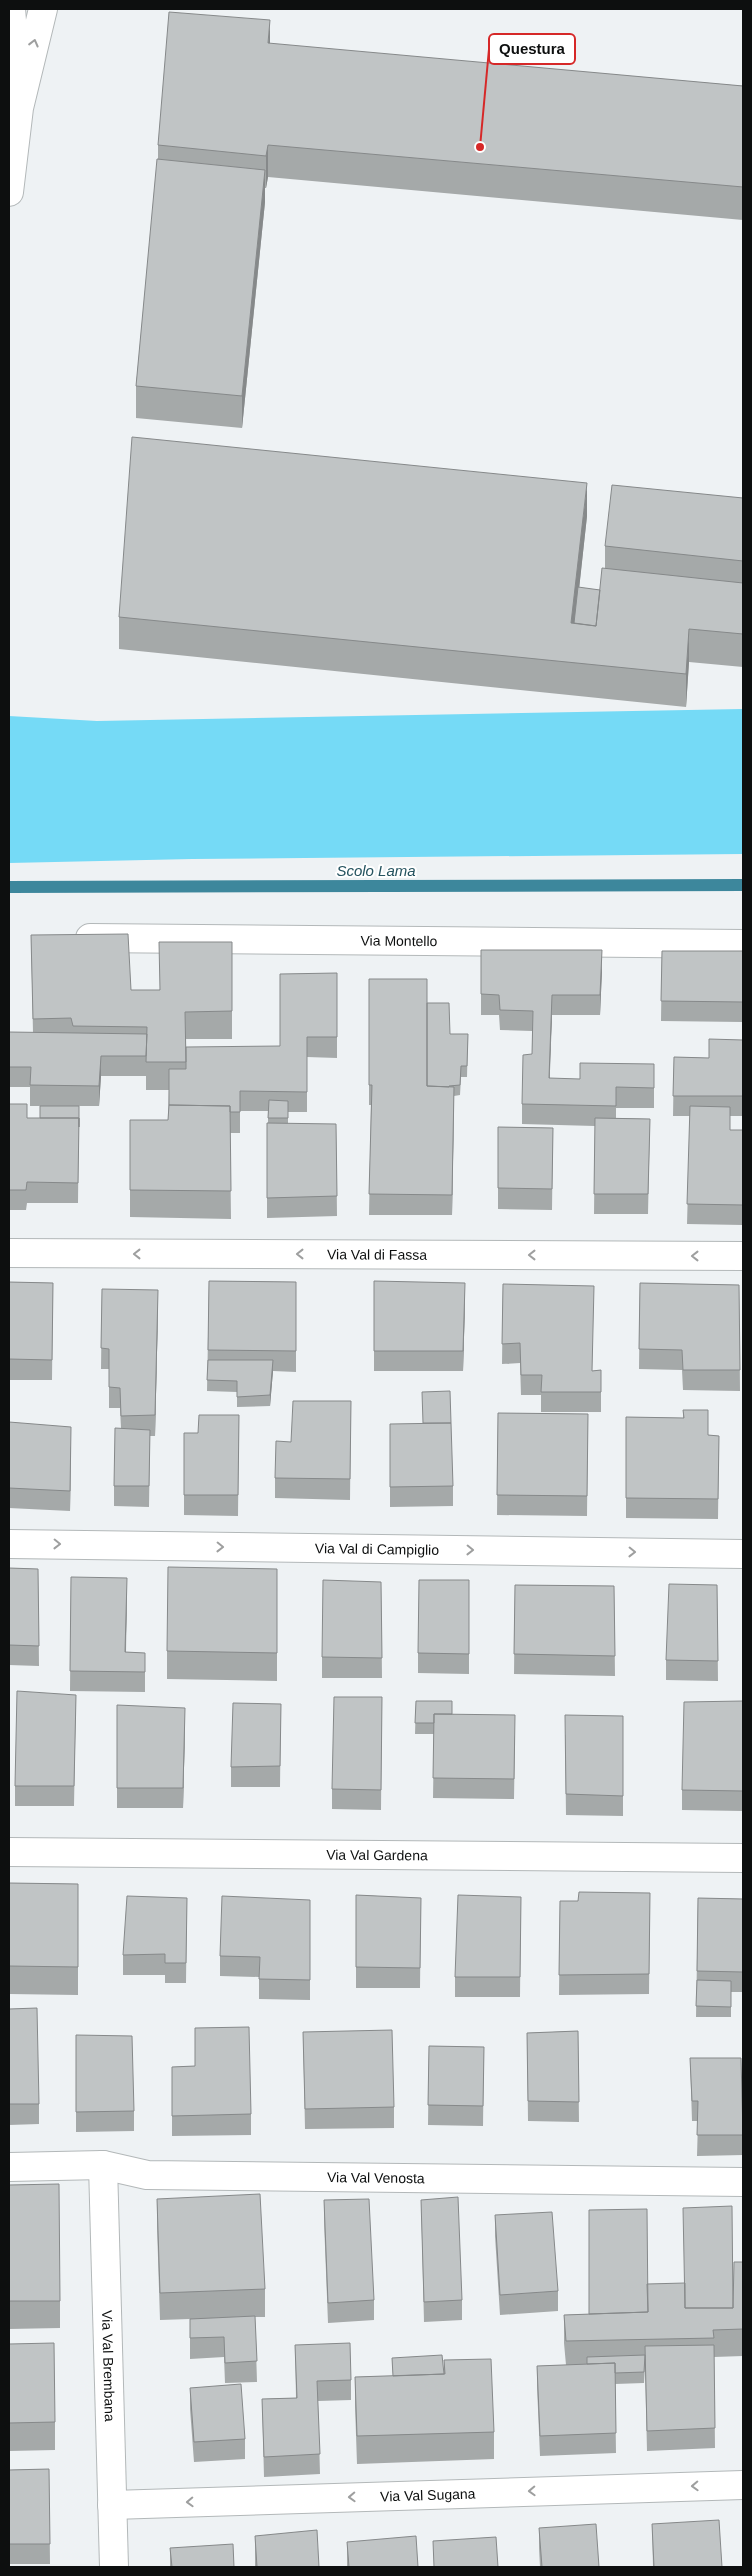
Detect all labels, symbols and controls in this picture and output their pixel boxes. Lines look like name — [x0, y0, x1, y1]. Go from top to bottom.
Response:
callout: Questura — [489, 34, 575, 64]
one-way arrow — [28, 39, 39, 48]
text: Questura — [499, 40, 566, 57]
water label: Scolo Lama — [336, 862, 416, 879]
street label: Via Montello — [360, 932, 438, 949]
street label: Via Val di Fassa — [327, 1246, 427, 1263]
one-way arrow — [133, 1249, 140, 1259]
one-way arrow — [295, 1249, 303, 1259]
one-way arrow — [528, 1250, 536, 1260]
one-way arrow — [690, 1251, 698, 1261]
one-way arrow — [54, 1539, 62, 1550]
street label: Via Val di Campiglio — [315, 1540, 439, 1558]
one-way arrow — [216, 1542, 224, 1552]
one-way arrow — [466, 1545, 474, 1555]
one-way arrow — [629, 1547, 637, 1557]
street label: Via Val Gardena — [326, 1847, 428, 1863]
street label: Via Val Venosta — [327, 2169, 425, 2186]
street label: Via Val Brembana — [99, 2310, 118, 2422]
one-way arrow — [690, 2481, 698, 2491]
street label: Via Val Sugana — [380, 2485, 476, 2504]
one-way arrow — [528, 2486, 536, 2497]
one-way arrow — [348, 2492, 356, 2502]
one-way arrow — [186, 2497, 194, 2507]

